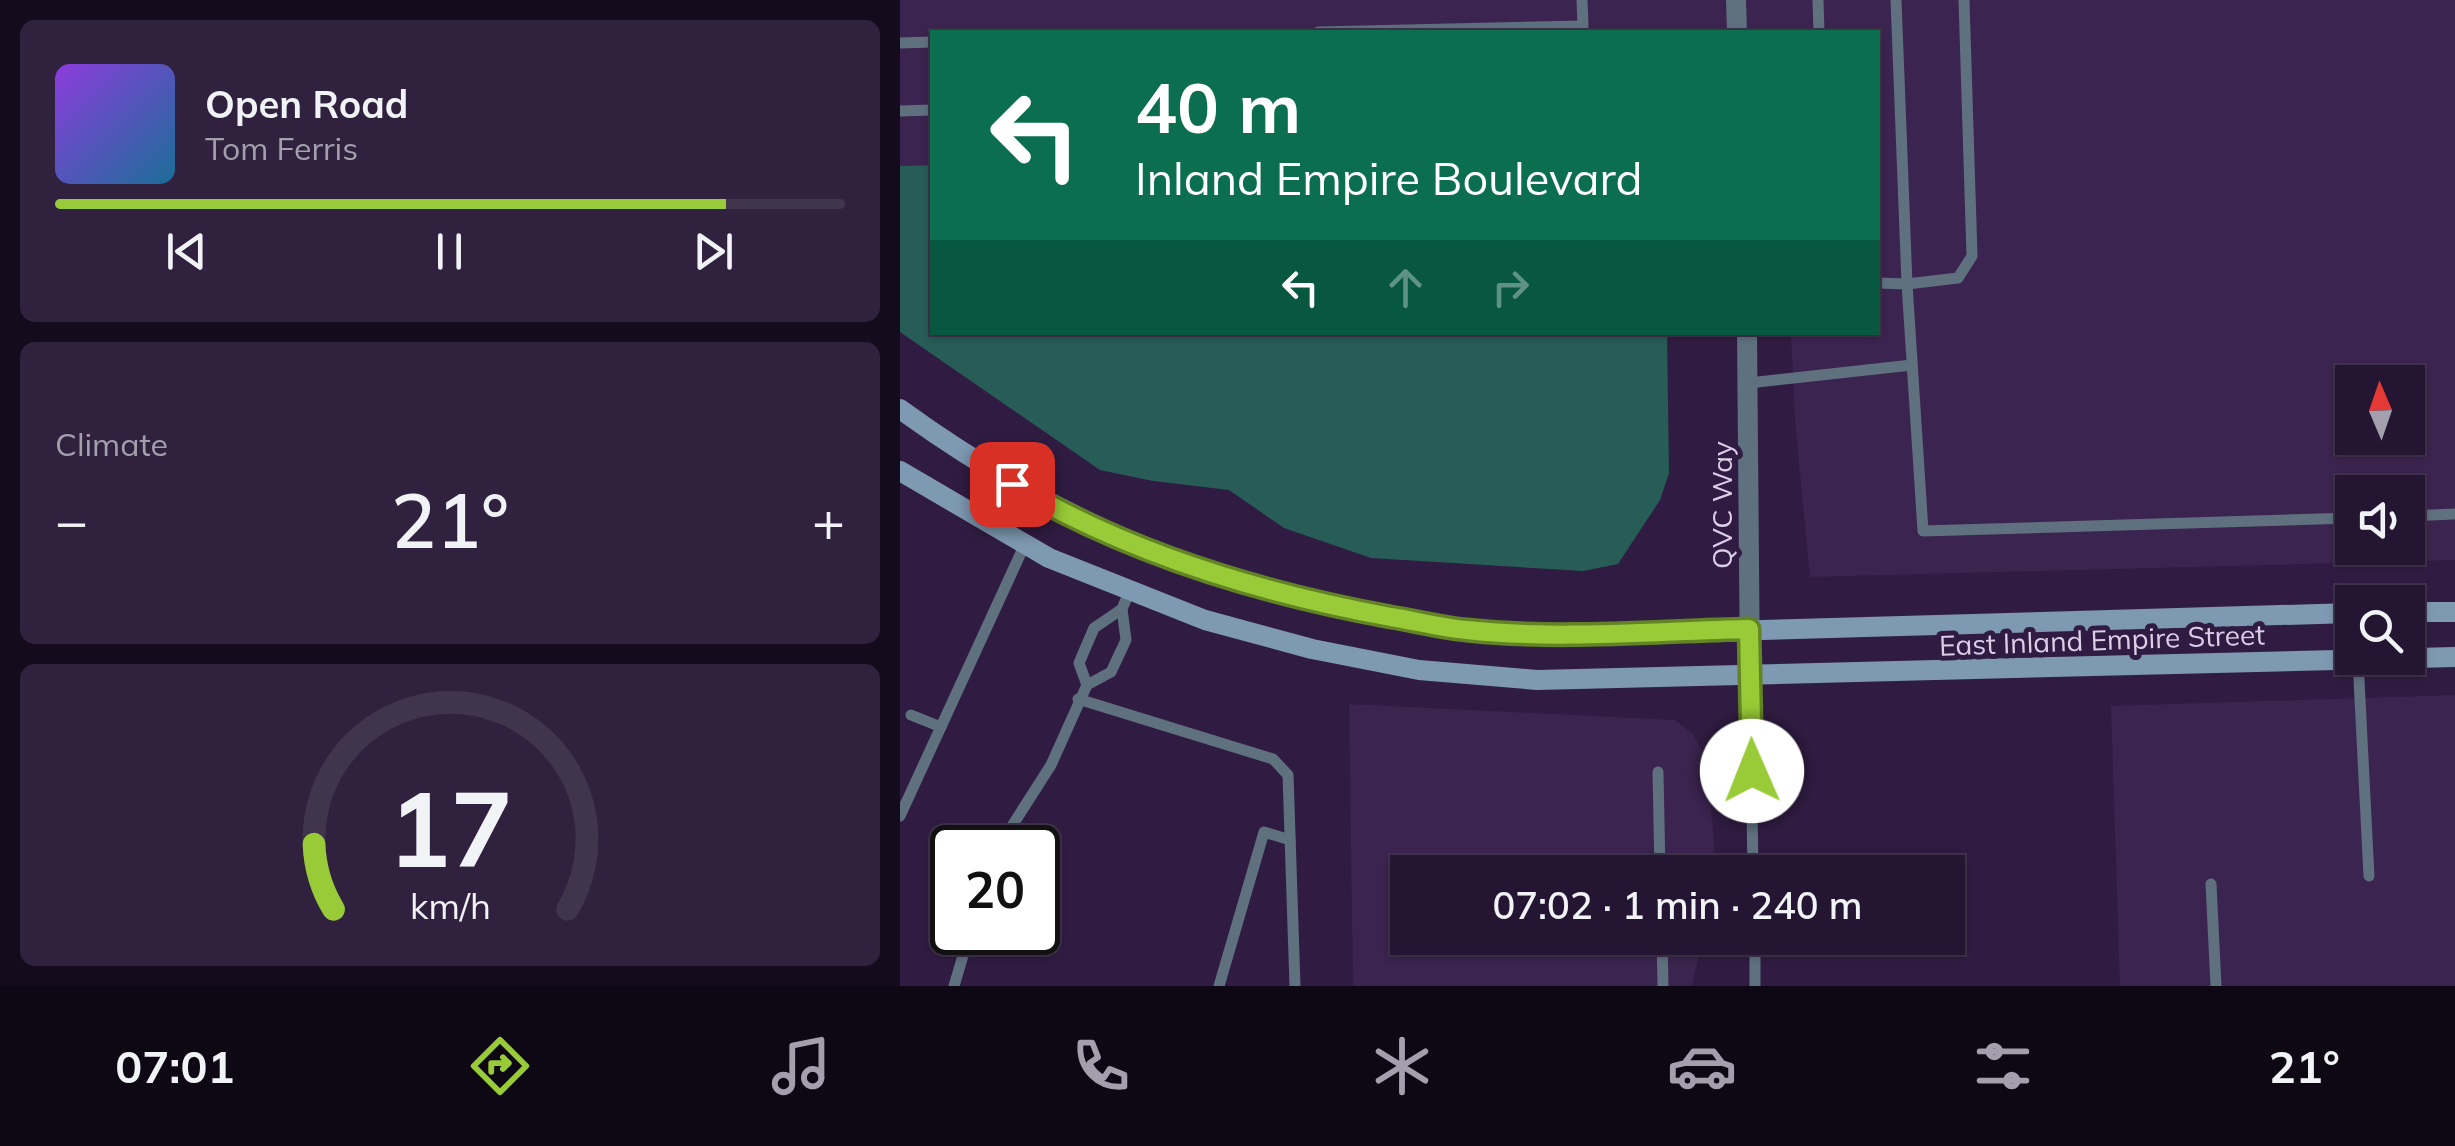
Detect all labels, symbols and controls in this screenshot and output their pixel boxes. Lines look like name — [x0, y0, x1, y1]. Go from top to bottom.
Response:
text: 40 m — [1135, 63, 1301, 151]
icon: left — [970, 70, 1100, 200]
text: Open Road — [205, 80, 408, 128]
text: Tom Ferris — [205, 128, 358, 168]
text: Inland Empire Boulevard — [1135, 150, 1642, 206]
icon: previous — [159, 224, 214, 279]
icon: pause — [422, 224, 477, 279]
icon: next — [686, 224, 741, 279]
icon: left — [1273, 260, 1328, 315]
icon: ahead — [1378, 260, 1433, 315]
icon: right — [1483, 260, 1538, 315]
north arrow — [2335, 365, 2425, 455]
map controls — [2335, 365, 2425, 675]
text: Climate — [55, 424, 168, 464]
street label: QVC Way — [1704, 441, 1739, 569]
pin — [970, 442, 1055, 527]
icon: arrive — [985, 457, 1040, 512]
text: 21° — [391, 473, 509, 567]
button: sound — [2335, 475, 2425, 565]
text: − — [55, 486, 88, 555]
text: + — [812, 486, 845, 555]
button: search — [2335, 585, 2425, 675]
street label: East Inland Empire Street — [1938, 616, 2266, 663]
position arrow — [1700, 719, 1804, 823]
text: 17 — [388, 762, 512, 893]
speed limit sign: 20 — [930, 825, 1060, 955]
text: 07:02 · 1 min · 240 m — [1492, 881, 1863, 929]
text: km/h — [410, 883, 490, 928]
icon: directions — [465, 1031, 535, 1101]
icon: music — [766, 1031, 836, 1101]
icon: phone — [1066, 1031, 1136, 1101]
icon: climate — [1367, 1031, 1437, 1101]
icon: car — [1667, 1031, 1737, 1101]
icon: filters — [1968, 1031, 2038, 1101]
text: 07:01 — [115, 1038, 234, 1094]
text: 21° — [2269, 1038, 2340, 1094]

